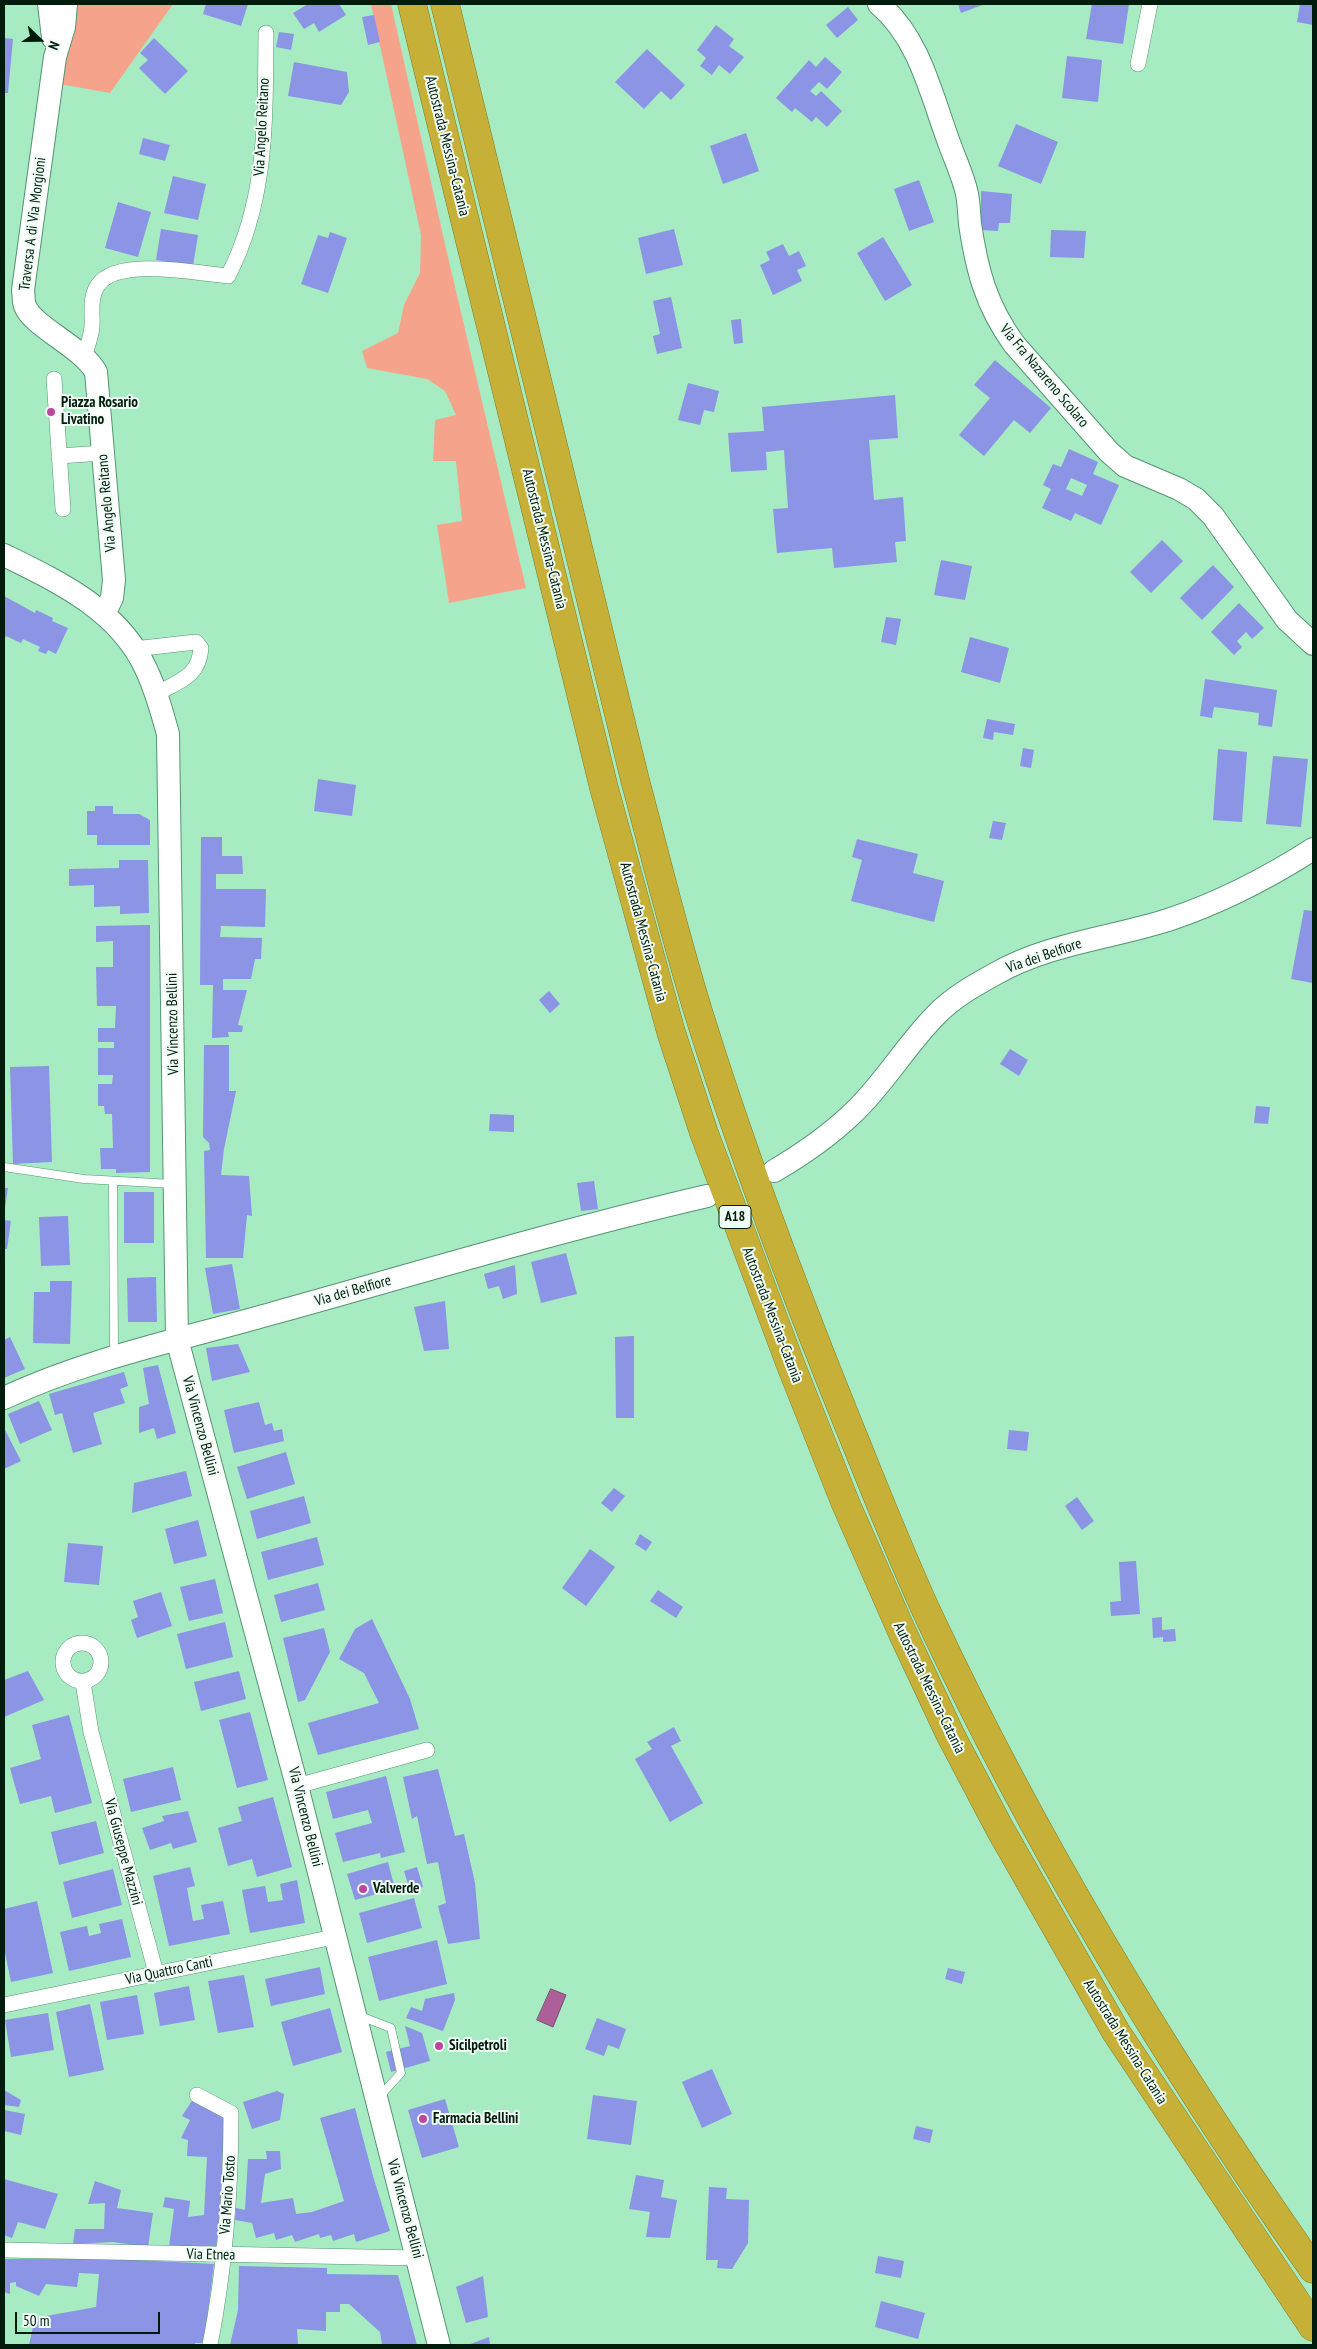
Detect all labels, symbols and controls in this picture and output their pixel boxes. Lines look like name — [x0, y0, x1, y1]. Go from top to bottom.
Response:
north arrow — [15, 15, 65, 65]
text: N — [44, 39, 64, 52]
street label: Autostrada Messina-Catania — [421, 74, 473, 218]
street label: Via Angelo Reitano — [250, 78, 274, 176]
street label: Traversa A di Via Morgioni — [16, 156, 50, 292]
street label: Via Fra Nazareno Scolaro — [996, 321, 1092, 431]
place label: Piazza Rosario Livatino — [61, 394, 138, 429]
marker: Piazza Rosario Livatino — [45, 406, 57, 418]
street label: Via Angelo Reitano — [94, 453, 120, 553]
street label: Autostrada Messina-Catania — [518, 467, 570, 611]
street label: Autostrada Messina-Catania — [616, 860, 670, 1004]
street label: Via dei Belfiore — [1004, 935, 1084, 977]
street label: Via Vincenzo Bellini — [163, 973, 183, 1075]
road number: A18 — [719, 1206, 751, 1228]
street label: Autostrada Messina-Catania — [738, 1245, 806, 1385]
street label: Via dei Belfiore — [313, 1272, 393, 1310]
street label: Via Vincenzo Bellini — [178, 1374, 222, 1478]
street label: Autostrada Messina-Catania — [889, 1619, 969, 1757]
street label: Via Vincenzo Bellini — [284, 1765, 326, 1869]
street label: Via Giuseppe Mazzini — [100, 1797, 146, 1907]
place label: Valverde — [373, 1880, 419, 1898]
marker: Valverde — [357, 1883, 369, 1895]
street label: Via Quattro Canti — [124, 1953, 214, 1989]
street label: Autostrada Messina-Catania — [1079, 1976, 1171, 2108]
place label: Sicilpetroli — [449, 2037, 507, 2055]
marker: Sicilpetroli — [433, 2040, 445, 2052]
place label: Farmacia Bellini — [433, 2110, 518, 2128]
marker: Farmacia Bellini — [417, 2113, 429, 2125]
street label: Via Mario Tosto — [216, 2155, 240, 2235]
street label: Via Vincenzo Bellini — [383, 2157, 427, 2261]
street label: Via Etnea — [186, 2246, 236, 2264]
scale bar — [18, 2302, 162, 2334]
text: 50 m — [23, 2311, 49, 2330]

